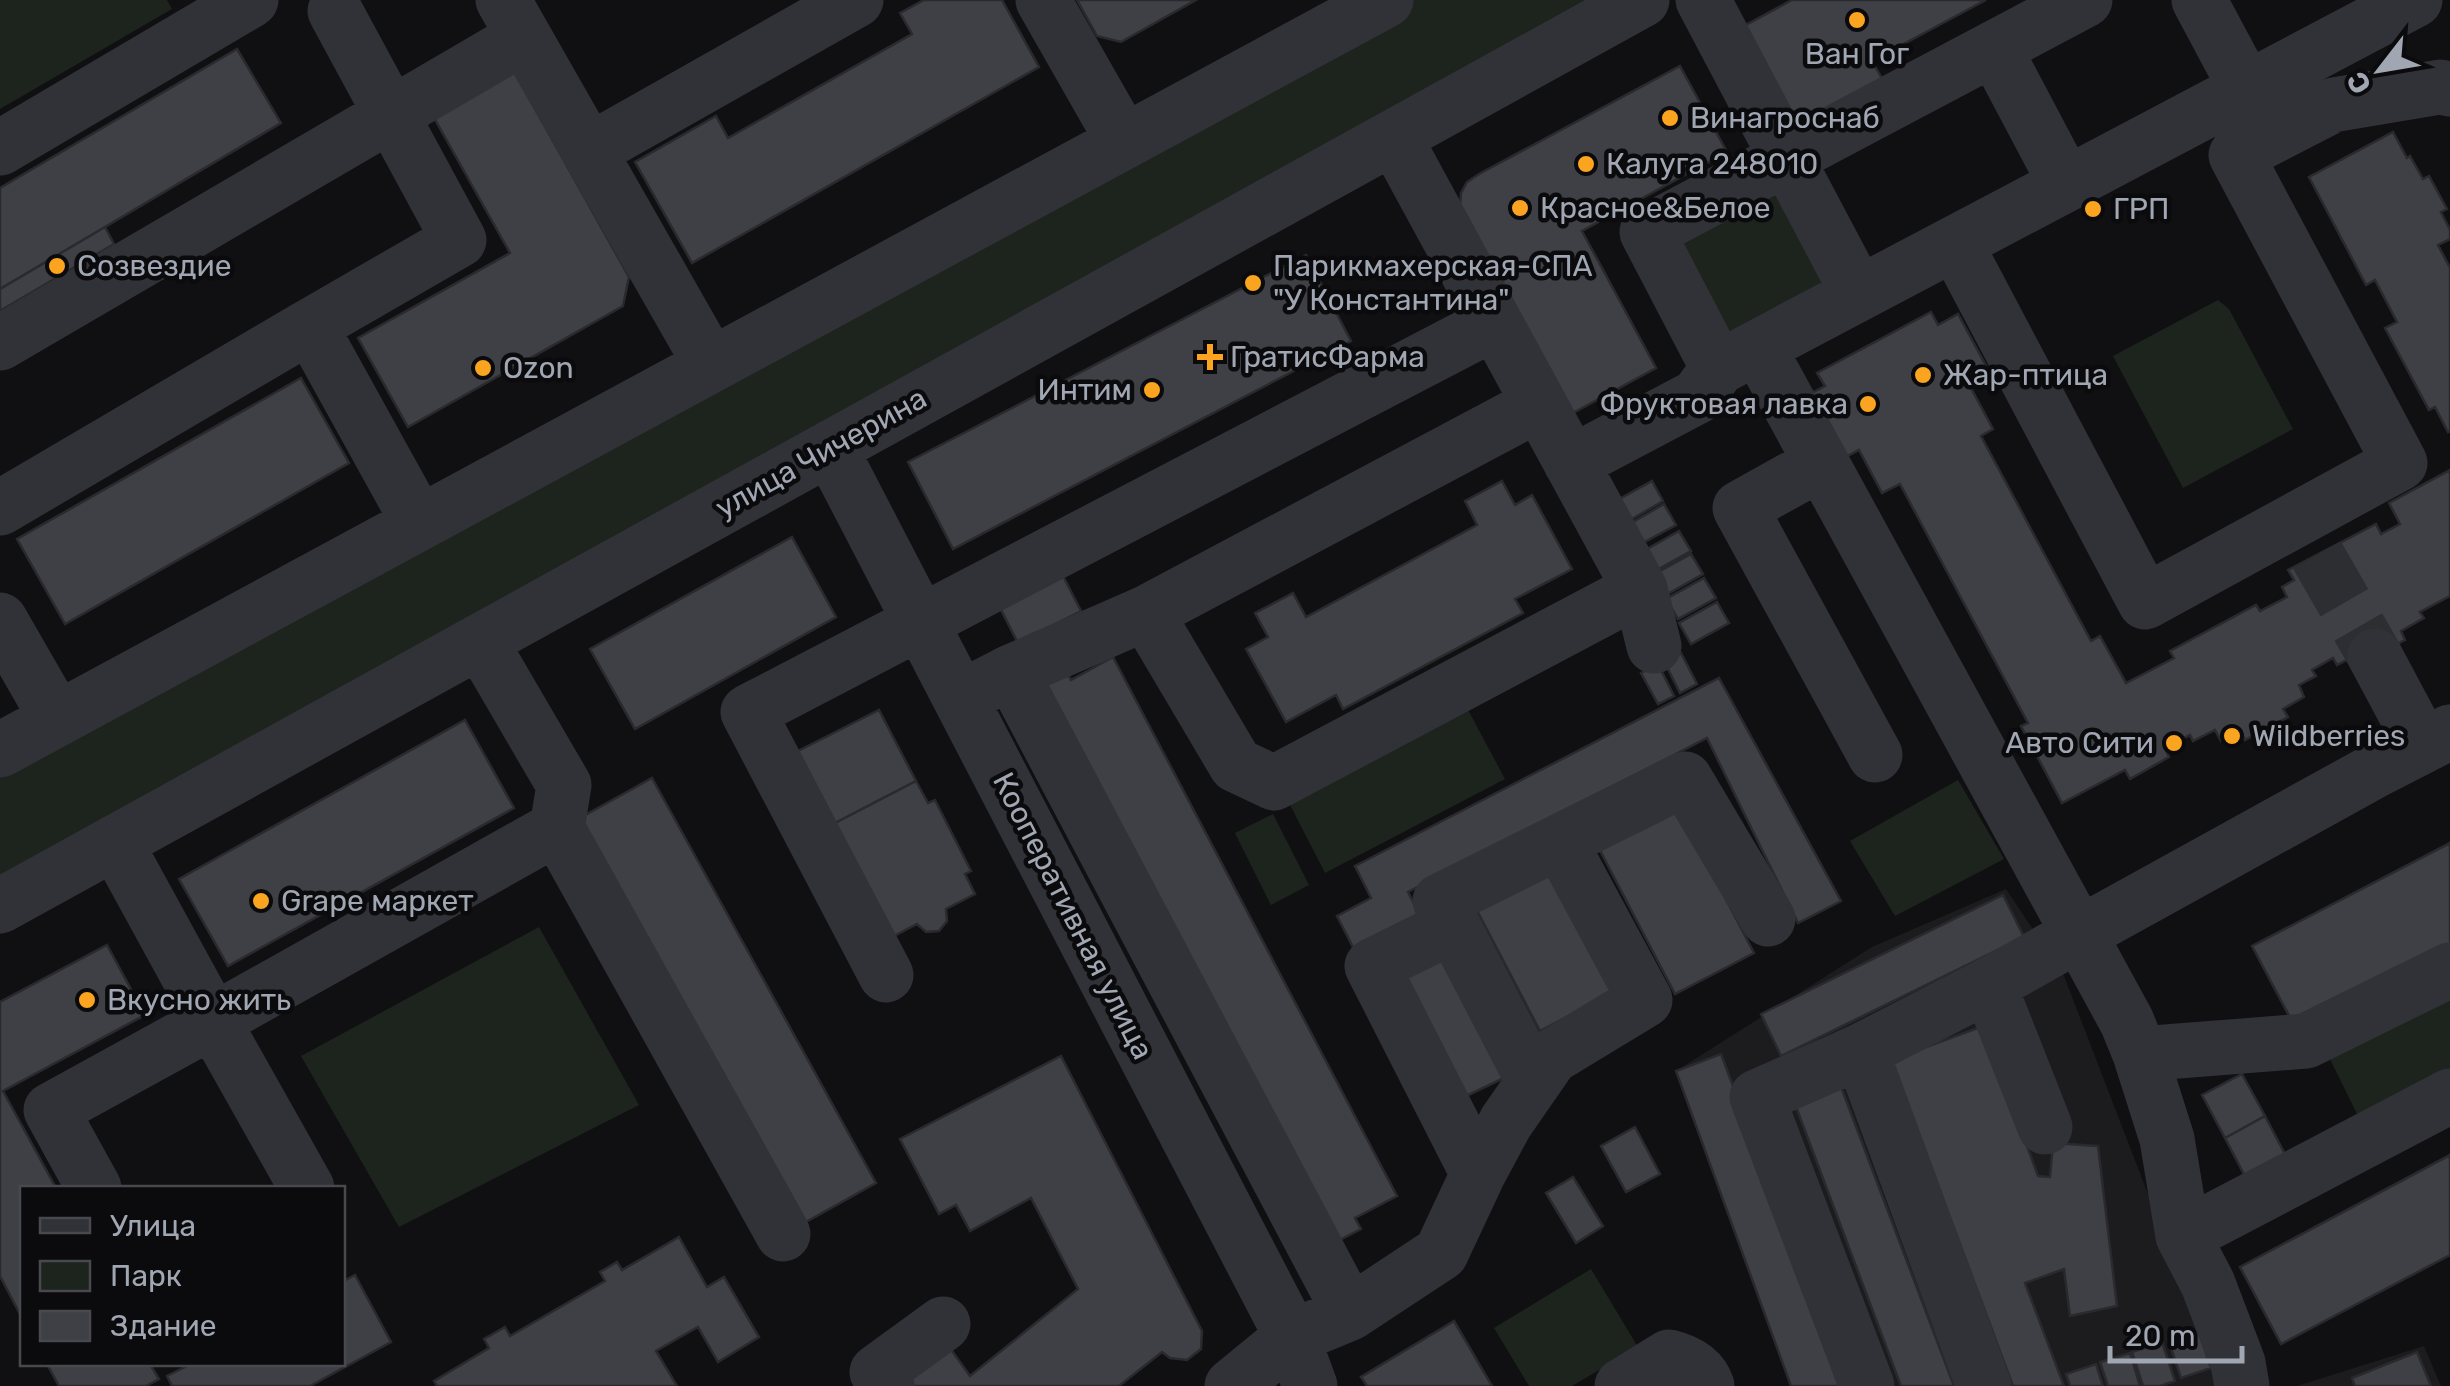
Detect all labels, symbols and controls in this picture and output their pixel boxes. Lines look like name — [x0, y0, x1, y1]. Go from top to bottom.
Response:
marker: Ван Гог — [1846, 9, 1868, 31]
north arrow — [2330, 20, 2430, 120]
place label: Ван Гог — [1805, 36, 1909, 72]
text: С — [2340, 66, 2378, 100]
place label: Винагроснаб — [1690, 100, 1880, 136]
marker: Винагроснаб — [1659, 107, 1681, 129]
place label: Калуга 248010 — [1606, 146, 1818, 182]
marker: Калуга 248010 — [1575, 153, 1597, 175]
place label: Красное&Белое — [1540, 190, 1771, 226]
place label: ГРП — [2113, 191, 2169, 227]
marker: Красное&Белое — [1509, 197, 1531, 219]
marker: ГРП — [2082, 198, 2104, 220]
place label: Созвездие — [77, 248, 232, 284]
place label: Парикмахерская-СПА "У Константина" — [1273, 248, 1593, 318]
marker: Созвездие — [46, 255, 68, 277]
marker: Парикмахерская-СПА "У Константина" — [1242, 272, 1264, 294]
place label: ГратисФарма — [1230, 339, 1425, 375]
marker: ГратисФарма — [1199, 346, 1221, 368]
place label: Ozon — [503, 350, 574, 386]
marker: Ozon — [472, 357, 494, 379]
place label: Жар-птица — [1943, 357, 2108, 393]
marker: Жар-птица — [1912, 364, 1934, 386]
place label: Интим — [1037, 372, 1132, 408]
marker: Интим — [1141, 379, 1163, 401]
street label: улица Чичерина — [709, 380, 933, 526]
place label: Фруктовая лавка — [1599, 386, 1848, 422]
marker: Фруктовая лавка — [1857, 393, 1879, 415]
place label: Wildberries — [2252, 718, 2405, 754]
place label: Авто Сити — [2005, 725, 2154, 761]
marker: Wildberries — [2221, 725, 2243, 747]
marker: Авто Сити — [2163, 732, 2185, 754]
street label: Кооперативная улица — [985, 767, 1161, 1065]
place label: Grape маркет — [281, 883, 474, 919]
marker: Grape маркет — [250, 890, 272, 912]
place label: Вкусно жить — [107, 982, 291, 1018]
marker: Вкусно жить — [76, 989, 98, 1011]
legend — [20, 1186, 345, 1366]
text: Улица — [110, 1208, 196, 1244]
text: Парк — [110, 1258, 182, 1294]
scale bar — [2110, 1301, 2242, 1363]
text: Здание — [110, 1308, 217, 1344]
text: 20 m — [2125, 1318, 2196, 1354]

